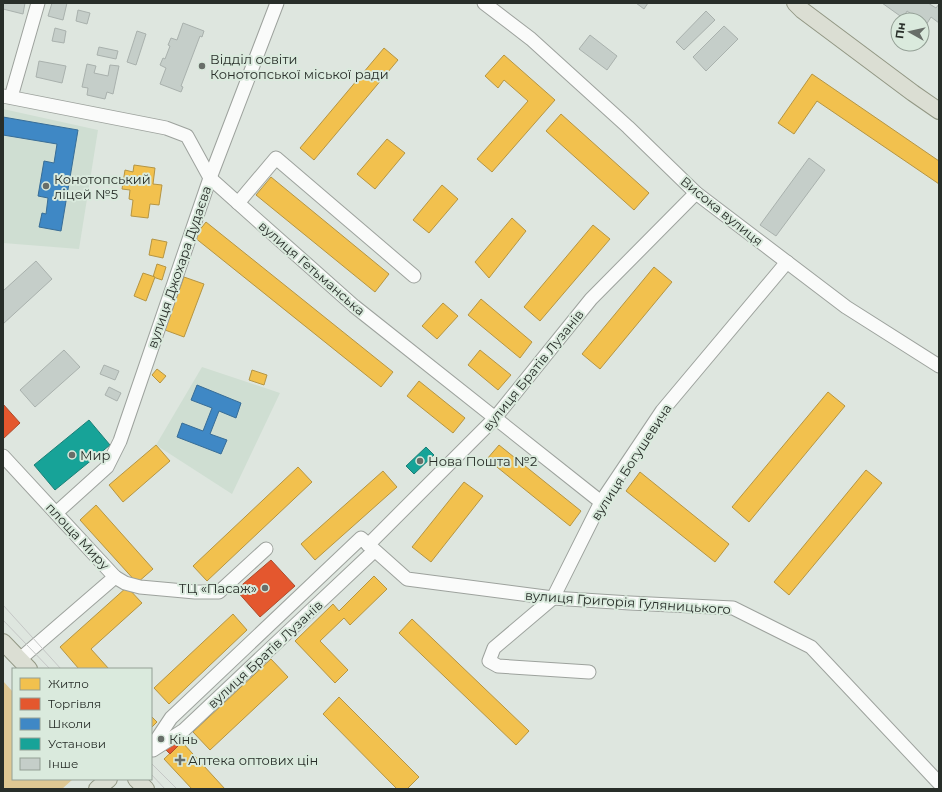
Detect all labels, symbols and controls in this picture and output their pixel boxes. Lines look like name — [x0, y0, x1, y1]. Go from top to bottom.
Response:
north arrow — [890, 12, 930, 52]
text: Пн — [892, 21, 908, 40]
place label: Відділ освіти Конотопської міської ради — [210, 51, 389, 82]
marker: Відділ освіти Конотопської міської ради — [197, 61, 207, 71]
place label: Конотопський ліцей №5 — [54, 171, 151, 202]
street label: Висока вулиця — [678, 173, 766, 249]
marker: Конотопський ліцей №5 — [41, 181, 51, 191]
street label: вулиця Джохара Дудаєва — [144, 184, 214, 350]
street label: вулиця Гетьманська — [256, 217, 368, 319]
street label: вулиця Братів Лузанів — [479, 306, 587, 434]
street label: вулиця Богушевича — [587, 401, 675, 523]
place label: Мир — [80, 447, 110, 463]
marker: Мир — [67, 450, 77, 460]
place label: Нова Пошта №2 — [428, 453, 537, 469]
marker: Нова Пошта №2 — [415, 456, 425, 466]
street label: площа Миру — [43, 499, 114, 573]
place label: ТЦ «Пасаж» — [179, 580, 257, 596]
marker: ТЦ «Пасаж» — [260, 583, 270, 593]
street label: вулиця Григорія Гуляницького — [524, 587, 732, 617]
street label: вулиця Братів Лузанів — [204, 596, 326, 711]
legend — [12, 668, 152, 780]
text: Житло — [48, 676, 89, 691]
text: Торгівля — [48, 696, 101, 711]
text: Школи — [48, 716, 91, 731]
place label: Кінь — [169, 731, 198, 747]
marker: Кінь — [156, 734, 166, 744]
text: Установи — [48, 736, 106, 751]
place label: Аптека оптових цін — [188, 752, 318, 768]
marker: Аптека оптових цін — [175, 755, 185, 765]
text: Інше — [48, 756, 78, 771]

